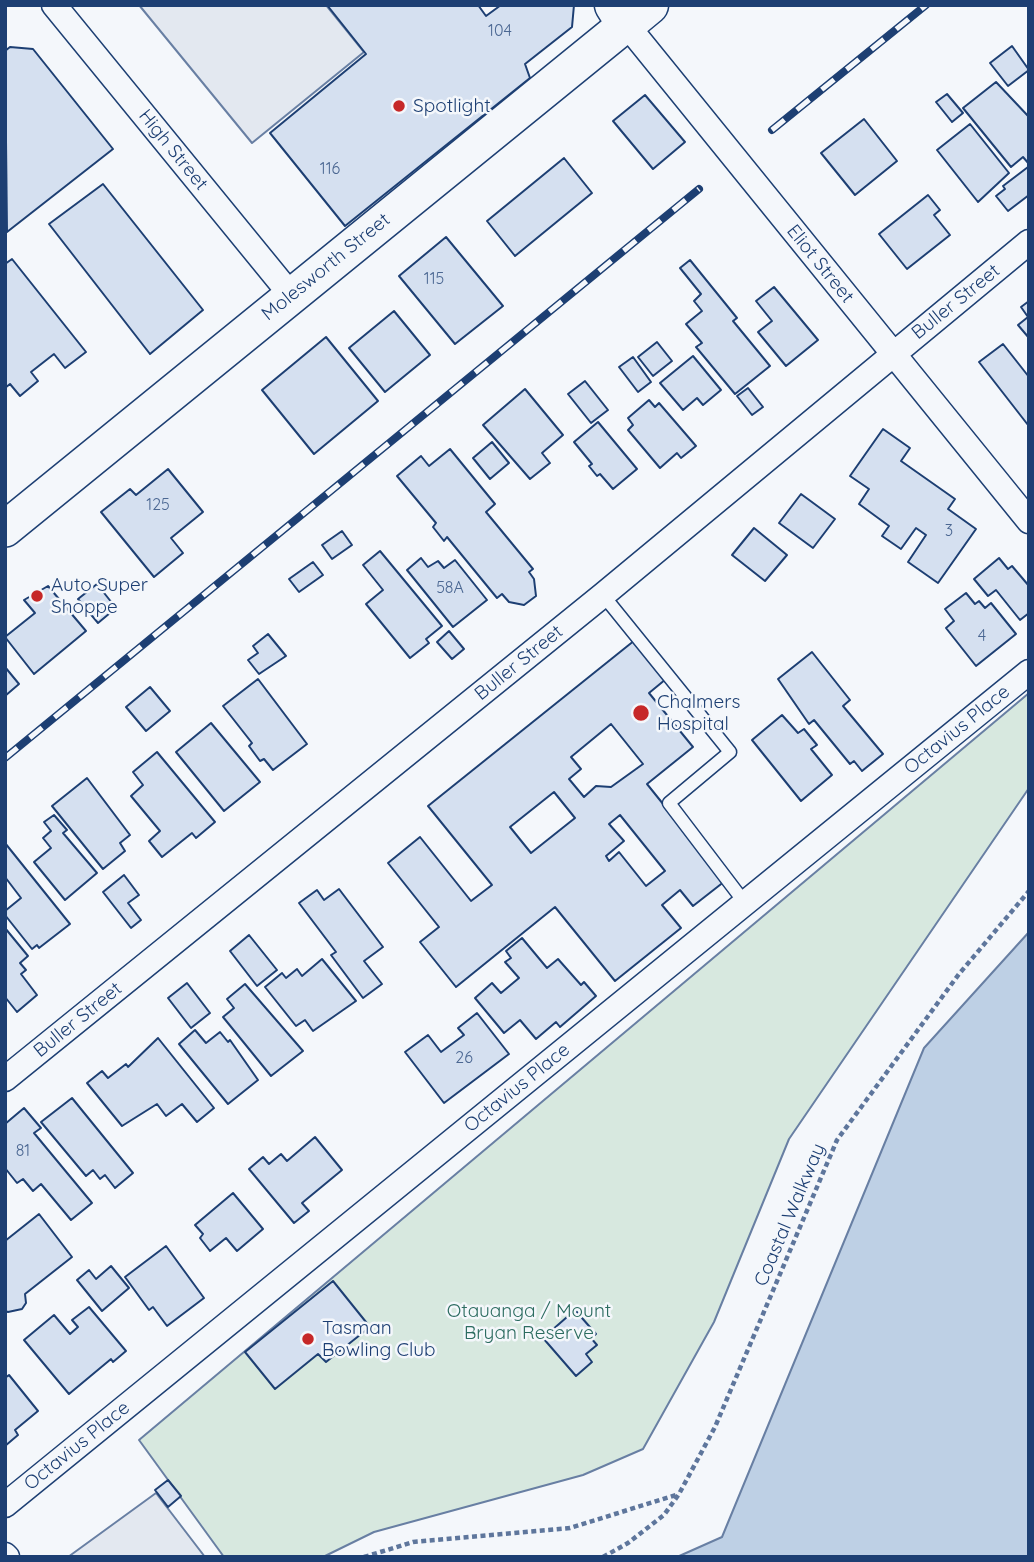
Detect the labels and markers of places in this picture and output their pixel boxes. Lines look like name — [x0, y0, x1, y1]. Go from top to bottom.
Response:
place label: Spotlight — [413, 95, 491, 117]
marker: Spotlight — [391, 98, 407, 114]
place label: Auto Super Shoppe — [51, 574, 148, 618]
marker: Auto Super Shoppe — [29, 588, 45, 604]
place label: Chalmers Hospital — [657, 691, 740, 735]
marker: Chalmers Hospital — [631, 703, 651, 723]
place label: Tasman Bowling Club — [322, 1317, 436, 1361]
marker: Tasman Bowling Club — [300, 1331, 316, 1347]

